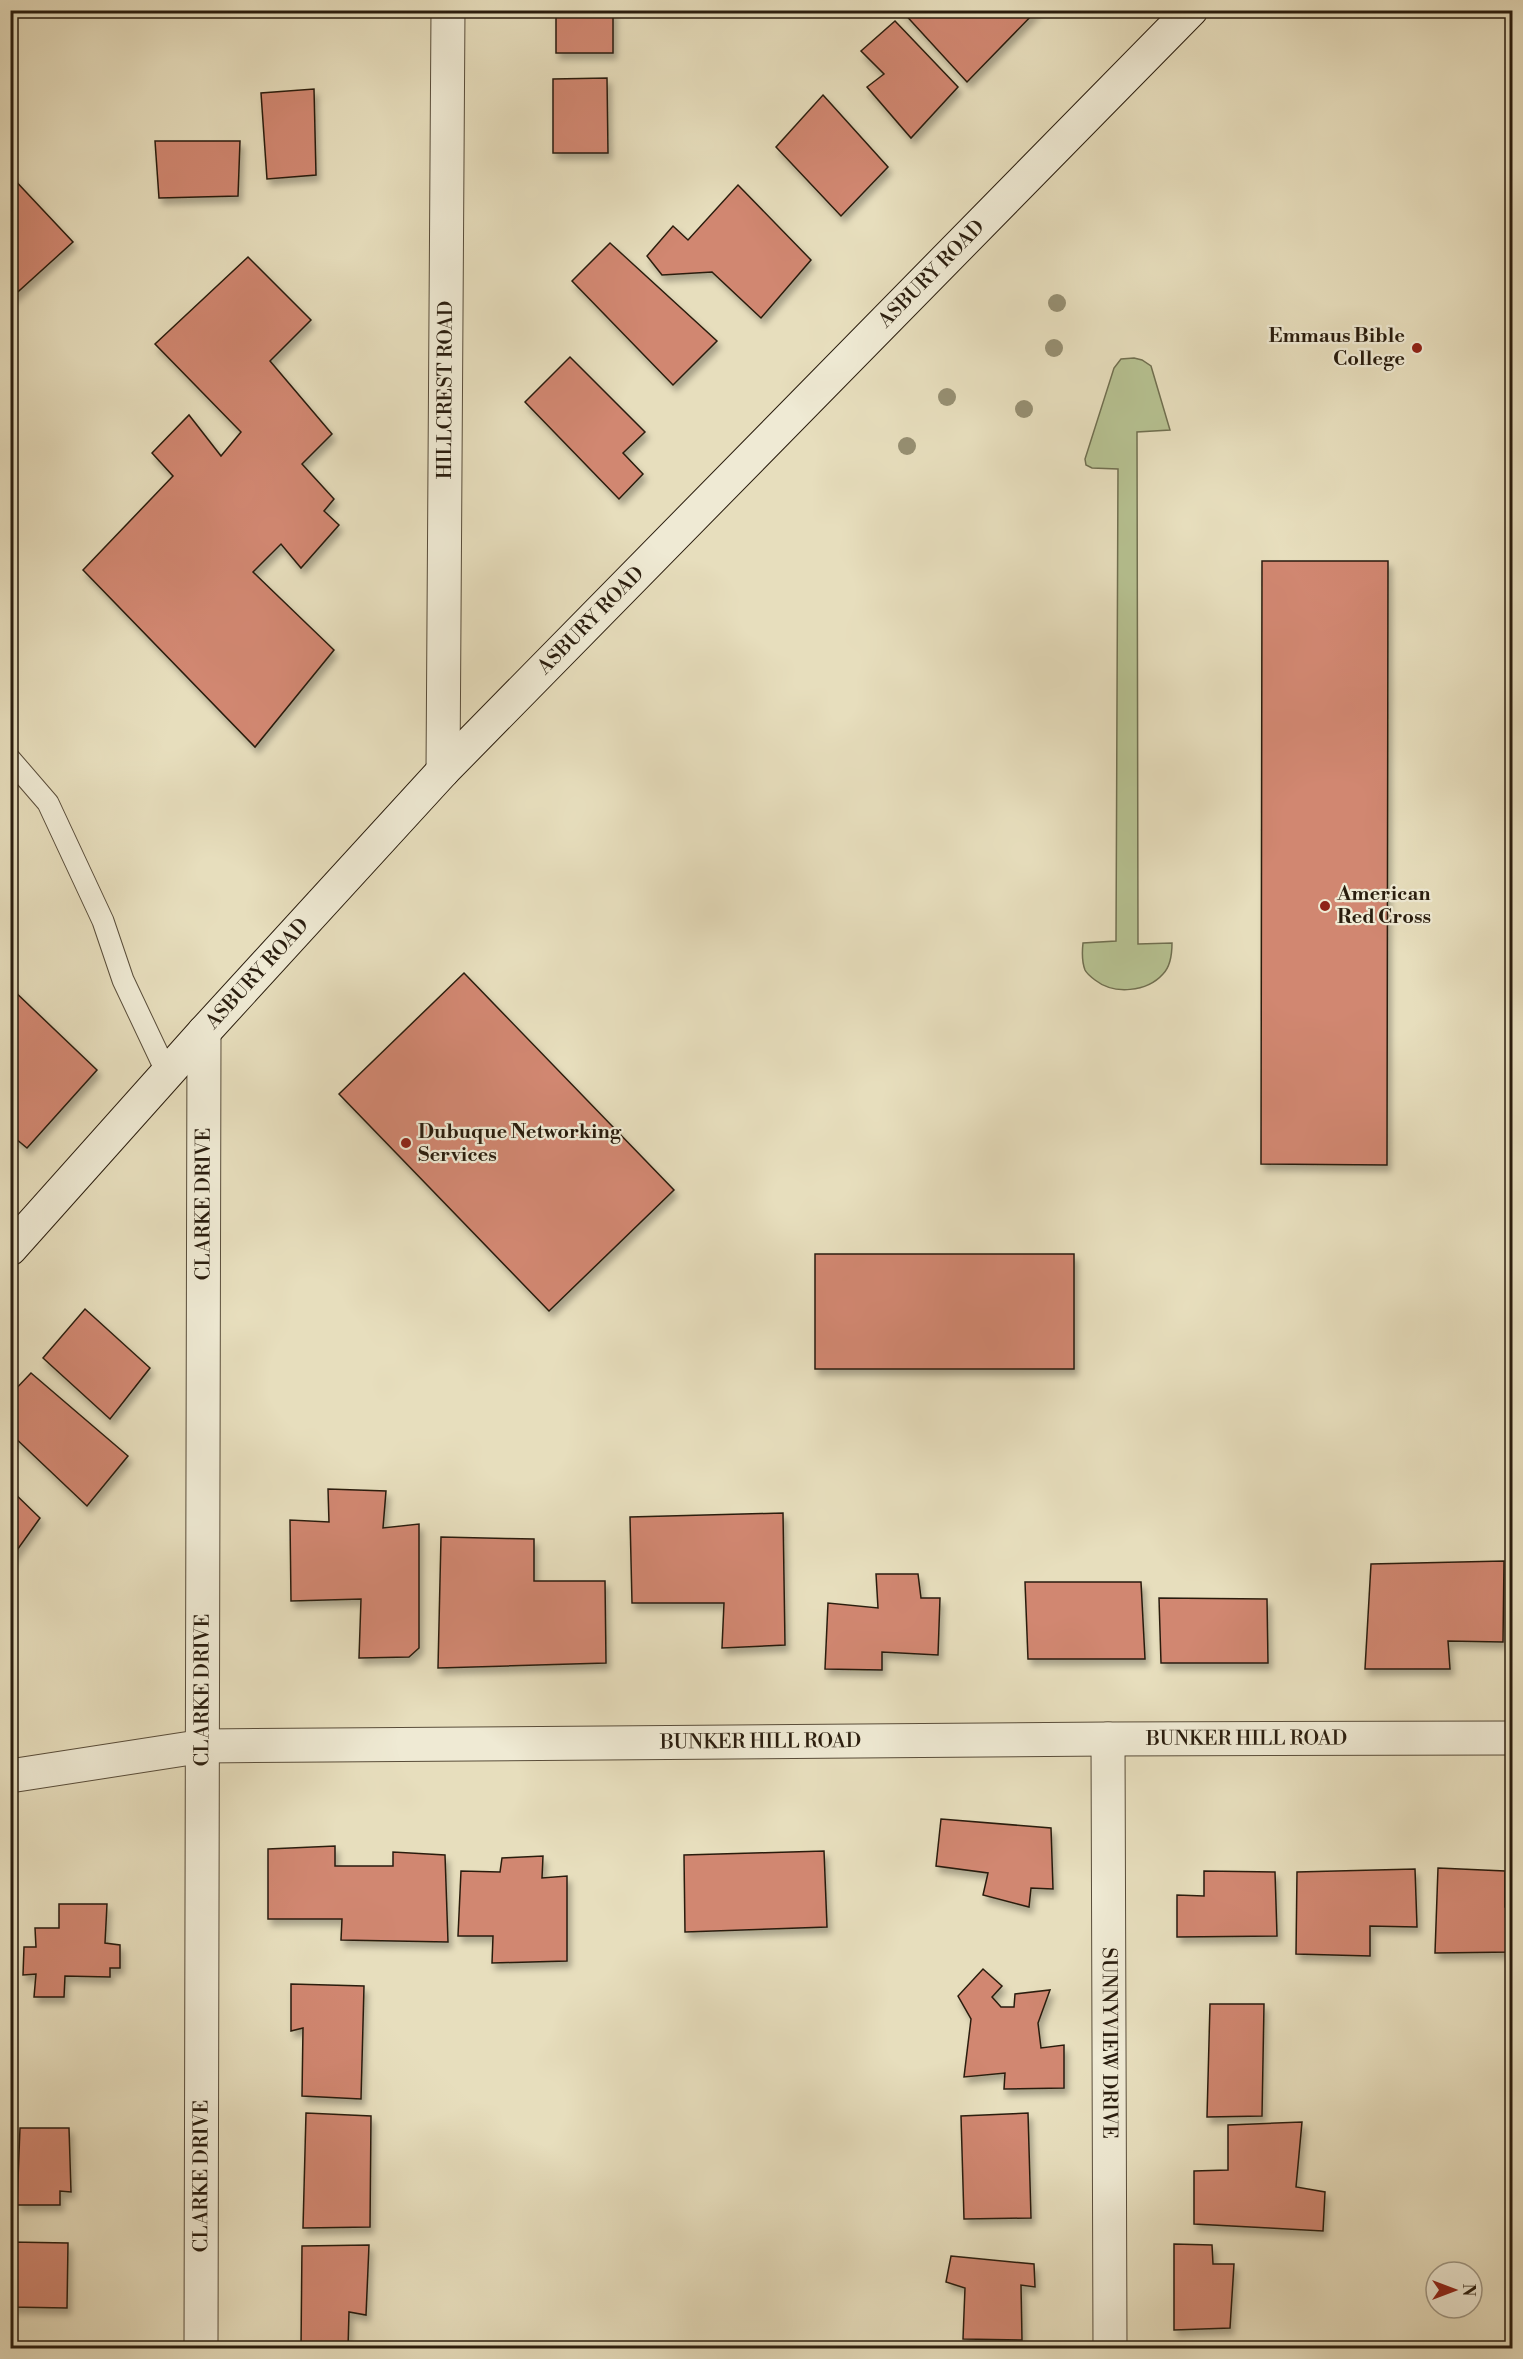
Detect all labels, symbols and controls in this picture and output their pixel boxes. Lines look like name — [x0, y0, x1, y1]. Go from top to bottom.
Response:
street label: ASBURY ROAD — [872, 215, 990, 334]
street label: HILLCREST ROAD — [432, 301, 459, 479]
place label: Emmaus Bible College — [1269, 324, 1405, 372]
marker: Emmaus Bible College — [1410, 341, 1424, 355]
street label: ASBURY ROAD — [532, 561, 649, 680]
place label: American Red Cross — [1336, 882, 1431, 930]
marker: American Red Cross — [1318, 899, 1332, 913]
street label: ASBURY ROAD — [200, 913, 314, 1035]
place label: Dubuque Networking Services — [418, 1120, 622, 1168]
street label: CLARKE DRIVE — [191, 1128, 216, 1280]
marker: Dubuque Networking Services — [399, 1136, 413, 1150]
street label: CLARKE DRIVE — [190, 1614, 215, 1766]
street label: BUNKER HILL ROAD — [1145, 1726, 1347, 1751]
street label: BUNKER HILL ROAD — [659, 1728, 861, 1755]
street label: SUNNYVIEW DRIVE — [1096, 1947, 1122, 2139]
street label: CLARKE DRIVE — [189, 2100, 214, 2252]
north arrow — [1424, 2260, 1484, 2320]
text: N — [1458, 2284, 1478, 2297]

